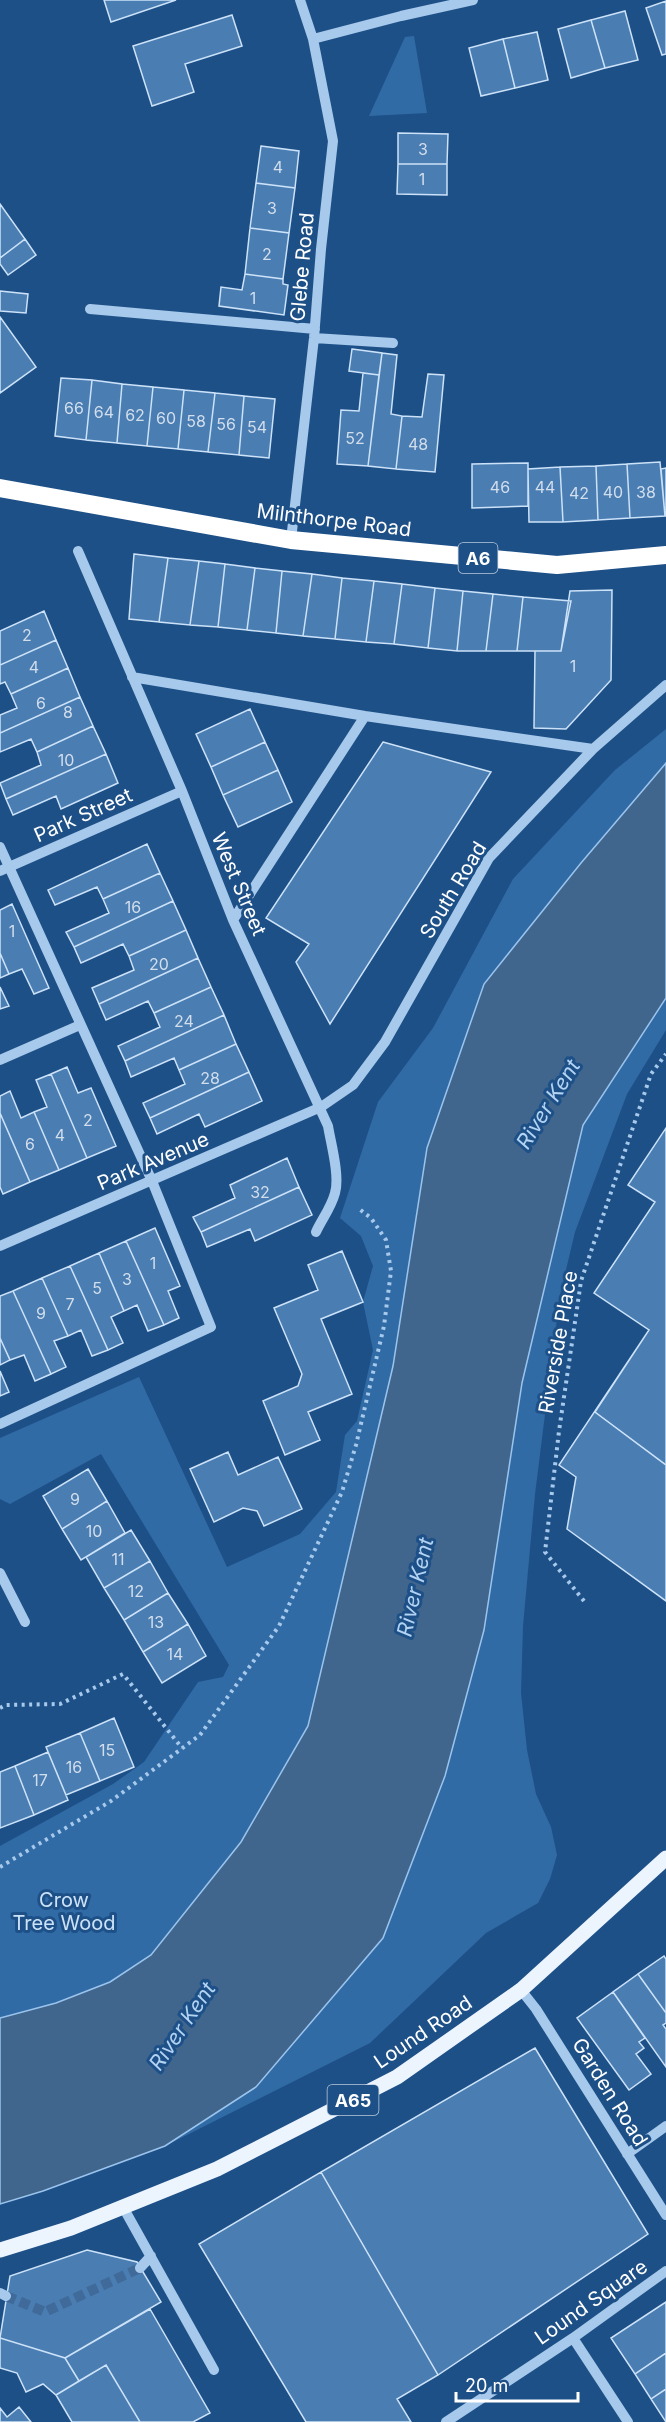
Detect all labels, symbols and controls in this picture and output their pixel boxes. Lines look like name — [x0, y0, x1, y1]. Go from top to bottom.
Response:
house number: 3 — [418, 139, 428, 159]
house number: 4 — [273, 157, 283, 177]
house number: 1 — [419, 169, 425, 189]
house number: 3 — [267, 198, 277, 218]
street label: Glebe Road — [285, 212, 319, 322]
house number: 2 — [262, 244, 272, 264]
house number: 1 — [250, 288, 256, 308]
house number: 66 — [64, 398, 84, 418]
house number: 64 — [94, 402, 114, 422]
house number: 62 — [125, 405, 145, 425]
house number: 60 — [156, 408, 176, 428]
house number: 58 — [186, 411, 206, 431]
house number: 56 — [216, 414, 236, 434]
house number: 54 — [247, 417, 267, 437]
house number: 52 — [345, 428, 365, 448]
house number: 48 — [408, 434, 428, 454]
house number: 46 — [490, 477, 510, 497]
house number: 44 — [535, 477, 555, 497]
house number: 40 — [603, 482, 623, 502]
house number: 38 — [636, 482, 656, 502]
house number: 42 — [569, 483, 589, 503]
street label: Milnthorpe Road — [255, 499, 413, 541]
road number: A6 — [458, 543, 498, 573]
house number: 2 — [22, 625, 32, 645]
house number: 1 — [570, 656, 576, 676]
house number: 4 — [29, 657, 39, 677]
house number: 6 — [36, 693, 46, 713]
house number: 8 — [63, 702, 73, 722]
house number: 10 — [58, 750, 74, 770]
street label: Park Street — [30, 783, 136, 847]
street label: West Street — [207, 829, 272, 940]
street label: South Road — [415, 837, 491, 943]
house number: 16 — [125, 897, 141, 917]
house number: 1 — [9, 921, 15, 941]
house number: 20 — [149, 954, 169, 974]
house number: 24 — [174, 1011, 194, 1031]
water label: River Kent — [511, 1054, 586, 1153]
house number: 28 — [200, 1068, 220, 1088]
house number: 2 — [83, 1110, 93, 1130]
house number: 4 — [55, 1125, 65, 1145]
street label: Park Avenue — [94, 1127, 212, 1195]
house number: 6 — [25, 1134, 35, 1154]
house number: 32 — [250, 1182, 270, 1202]
house number: 1 — [150, 1253, 156, 1273]
house number: 3 — [122, 1269, 132, 1289]
street label: Riverside Place — [534, 1269, 582, 1415]
house number: 5 — [92, 1278, 102, 1298]
house number: 7 — [65, 1294, 75, 1314]
house number: 9 — [36, 1303, 46, 1323]
house number: 9 — [70, 1489, 80, 1509]
house number: 10 — [86, 1521, 102, 1541]
water label: River Kent — [392, 1534, 439, 1639]
house number: 11 — [111, 1549, 125, 1569]
house number: 12 — [128, 1581, 144, 1601]
house number: 13 — [148, 1612, 164, 1632]
house number: 14 — [167, 1644, 183, 1664]
house number: 15 — [99, 1740, 115, 1760]
house number: 16 — [66, 1757, 82, 1777]
house number: 17 — [32, 1770, 48, 1790]
park label: Crow Tree Wood — [13, 1888, 115, 1935]
water label: River Kent — [144, 1976, 221, 2075]
street label: Lound Road — [369, 1990, 477, 2074]
street label: Garden Road — [567, 2034, 653, 2150]
road number: A65 — [328, 2085, 378, 2115]
street label: Lound Square — [530, 2254, 652, 2350]
scale bar — [456, 2365, 578, 2403]
text: 20 m — [465, 2375, 508, 2396]

